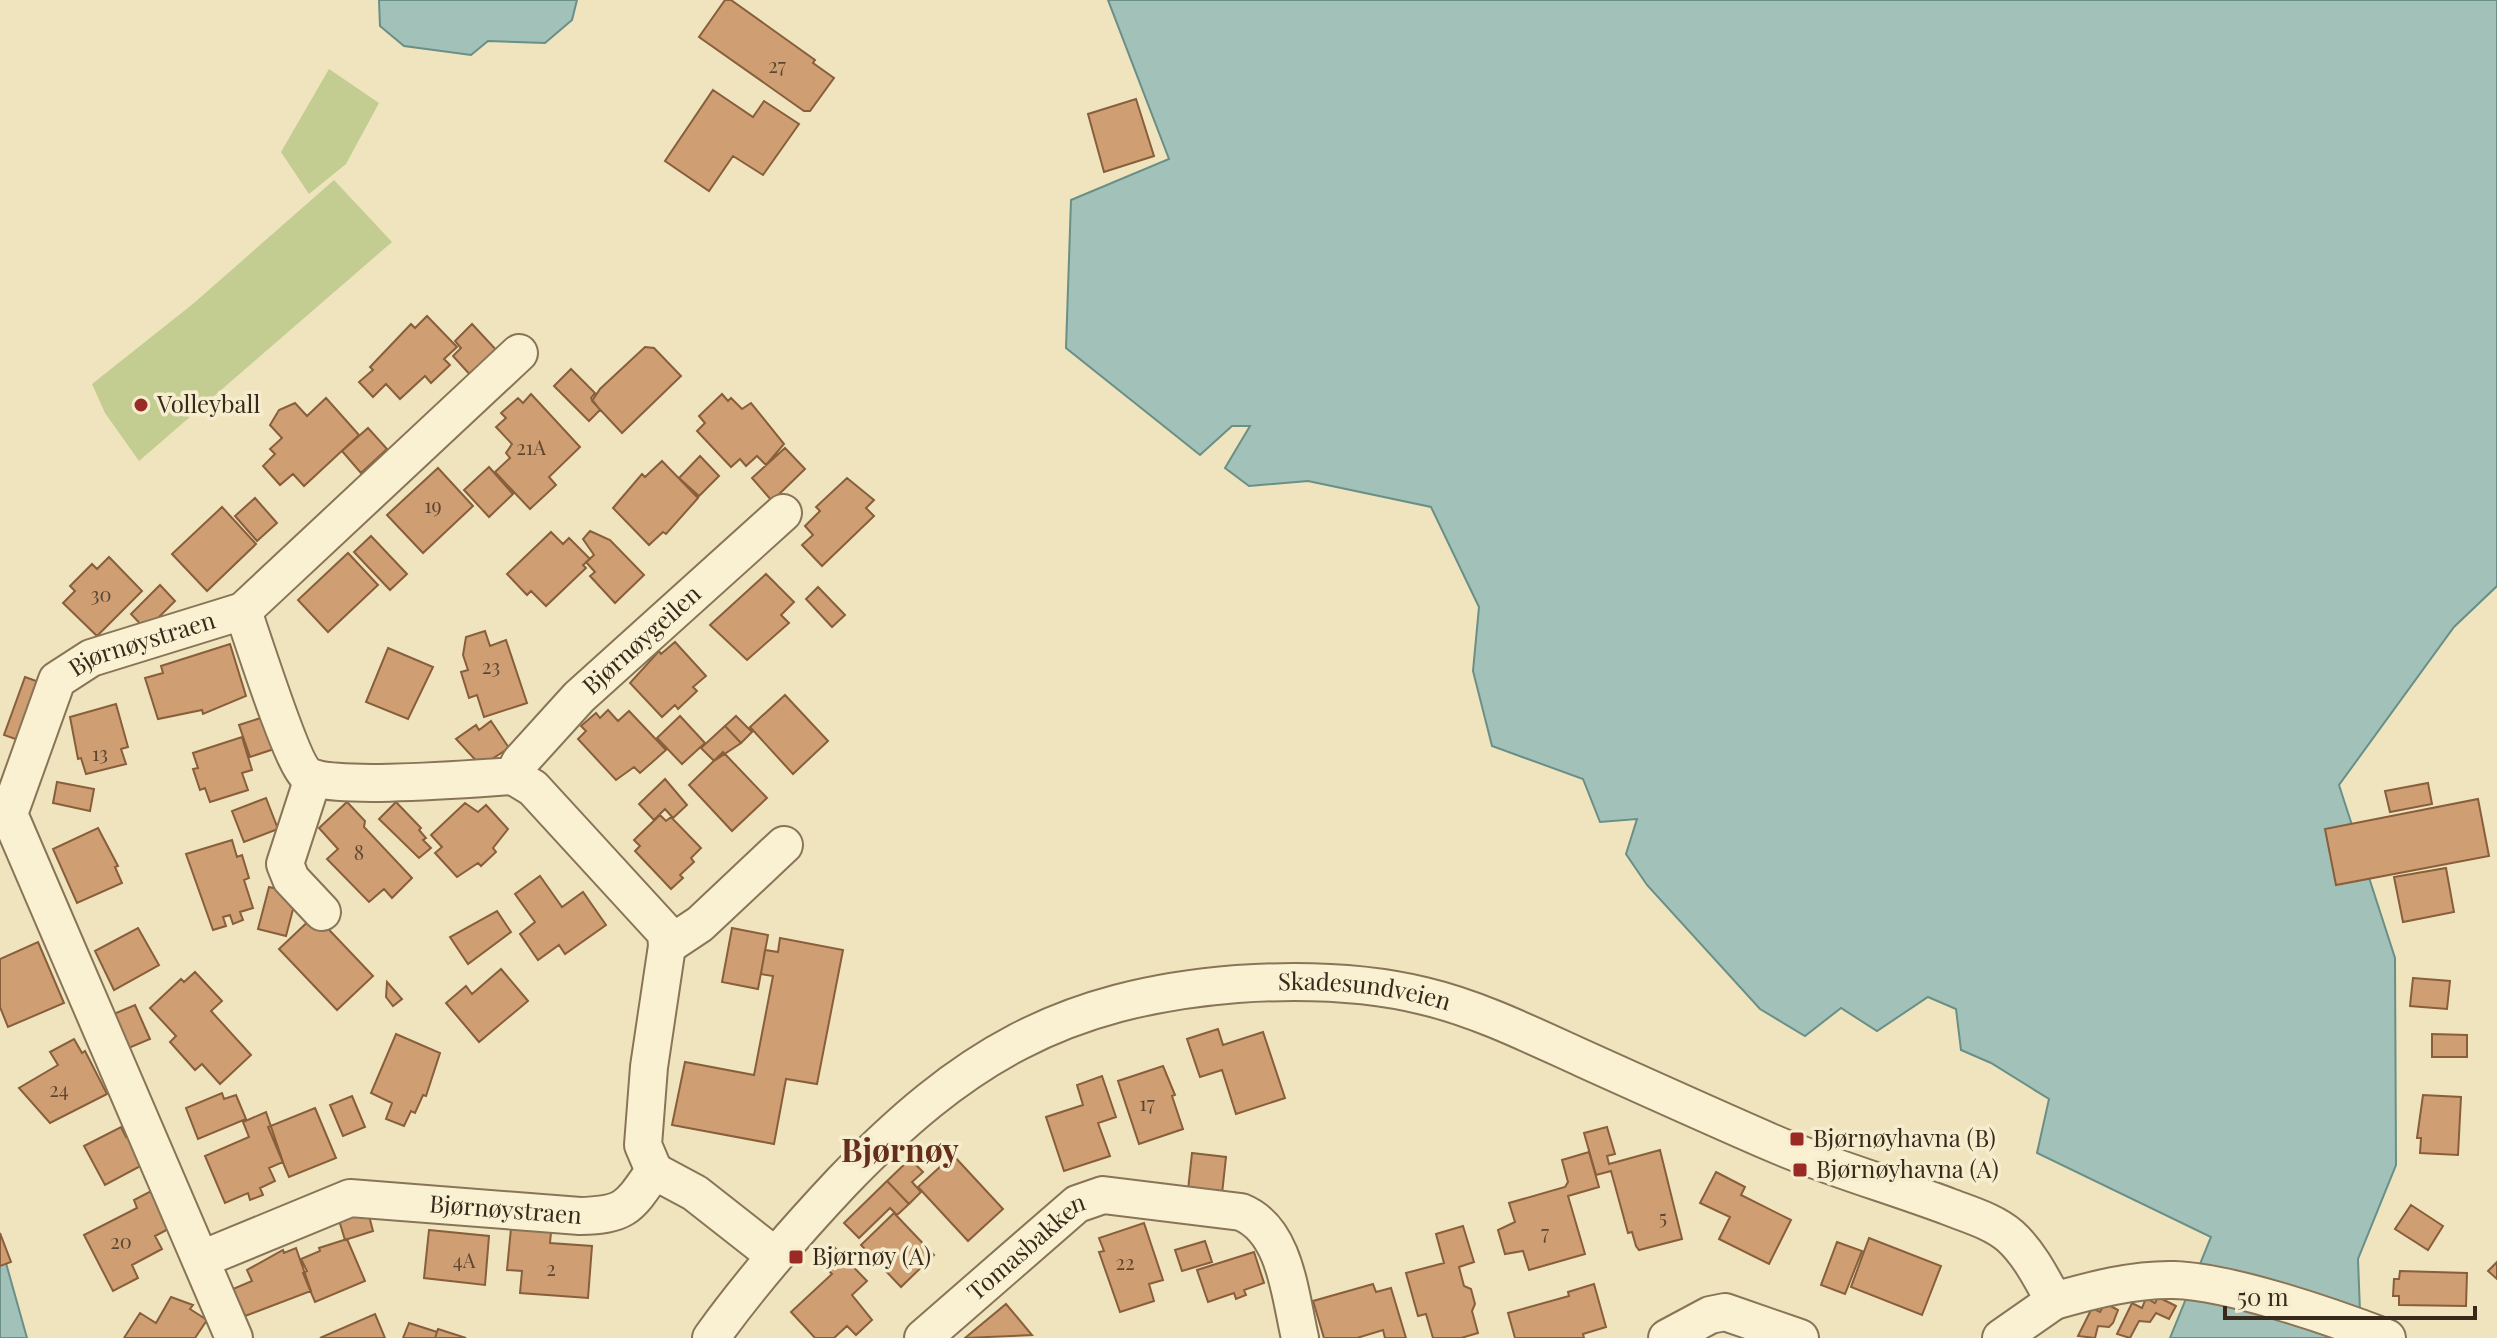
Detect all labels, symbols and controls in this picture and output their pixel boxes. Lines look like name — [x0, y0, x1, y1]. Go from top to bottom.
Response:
house number: 27 — [768, 51, 786, 78]
place label: Volleyball — [156, 387, 260, 419]
marker: Volleyball — [132, 396, 150, 414]
house number: 21A — [516, 433, 546, 460]
house number: 19 — [424, 491, 442, 518]
street label: Bjørnøygeilen — [575, 577, 707, 701]
house number: 30 — [90, 580, 112, 607]
street label: Bjørnøystraen — [62, 603, 219, 682]
house number: 23 — [482, 652, 500, 679]
house number: 13 — [92, 739, 108, 766]
house number: 8 — [354, 838, 364, 865]
street label: Skadesundveien — [1278, 964, 1455, 1017]
house number: 24 — [49, 1075, 69, 1102]
house number: 17 — [1139, 1089, 1155, 1116]
place label: Bjørnøyhavna (B) — [1813, 1121, 1996, 1153]
district label: Bjørnøy — [841, 1127, 959, 1170]
marker: Bjørnøyhavna (B) — [1788, 1130, 1806, 1148]
place label: Bjørnøyhavna (A) — [1816, 1152, 1999, 1184]
marker: Bjørnøyhavna (A) — [1791, 1161, 1809, 1179]
street label: Tomasbakken — [959, 1184, 1089, 1307]
street label: Bjørnøystraen — [428, 1186, 583, 1230]
house number: 5 — [1659, 1203, 1667, 1230]
house number: 7 — [1541, 1218, 1549, 1245]
house number: 20 — [110, 1227, 132, 1254]
place label: Bjørnøy (A) — [812, 1239, 931, 1271]
house number: 4A — [453, 1246, 476, 1273]
marker: Bjørnøy (A) — [787, 1248, 805, 1266]
house number: 22 — [1115, 1248, 1135, 1275]
house number: 2 — [546, 1254, 556, 1281]
scale bar — [2225, 1270, 2475, 1320]
text: 50 m — [2237, 1280, 2289, 1312]

